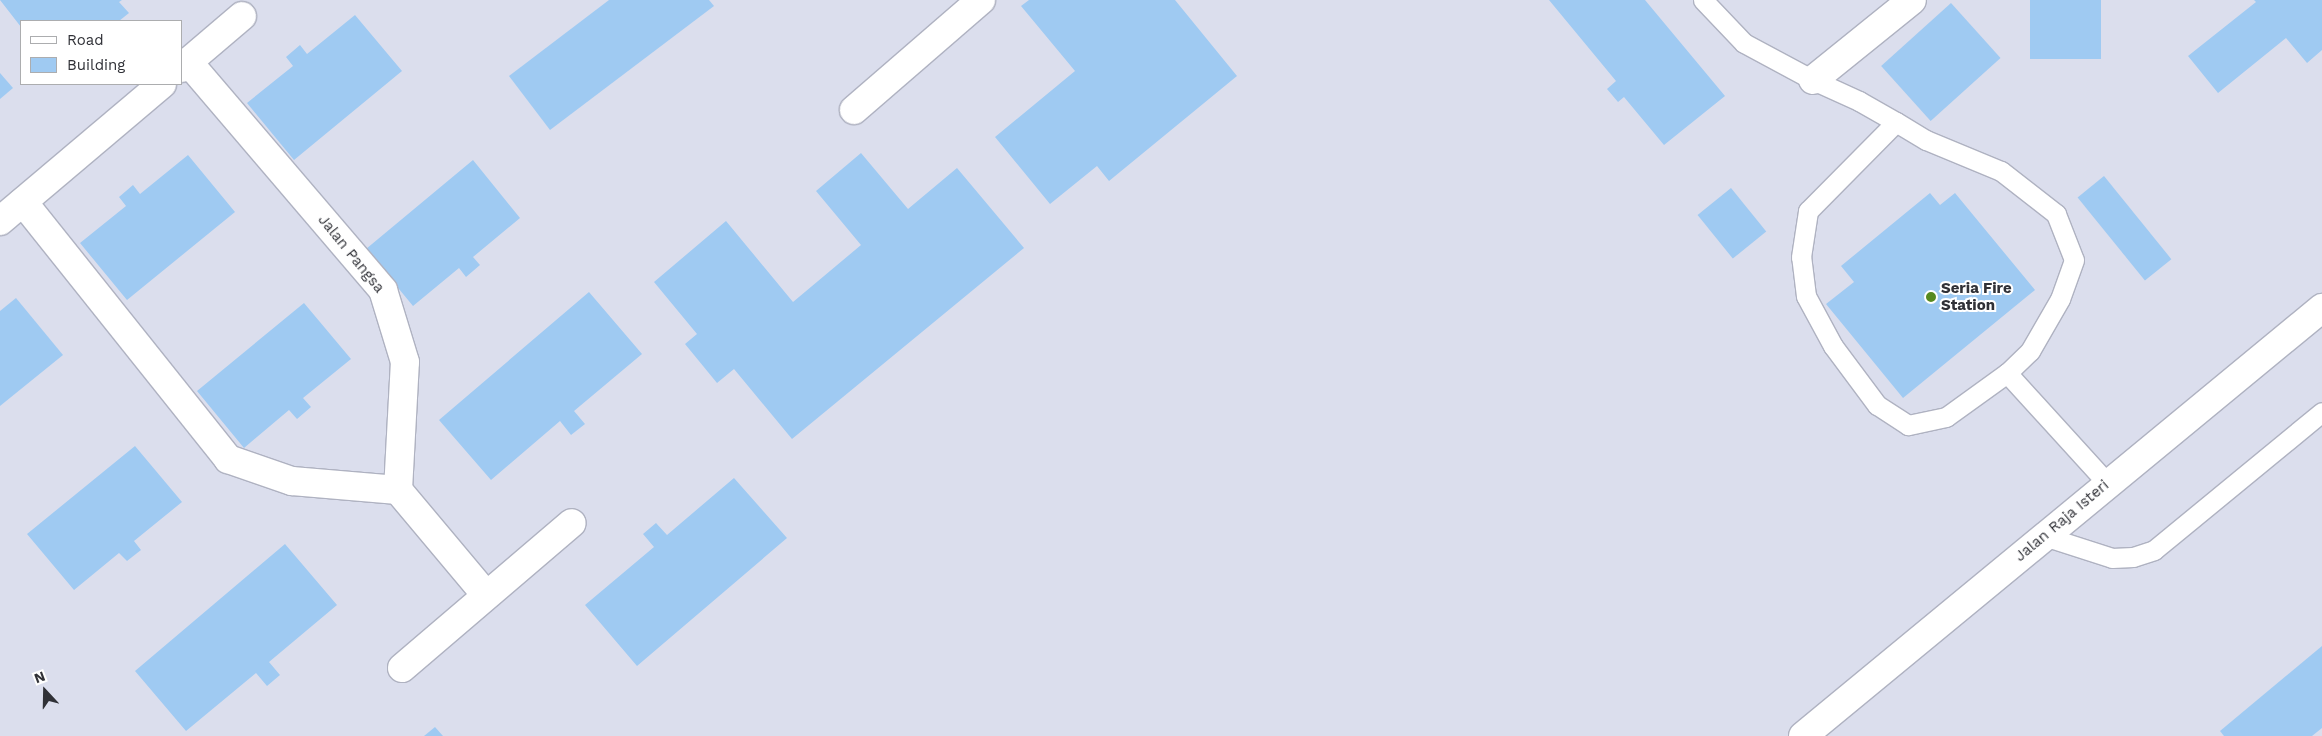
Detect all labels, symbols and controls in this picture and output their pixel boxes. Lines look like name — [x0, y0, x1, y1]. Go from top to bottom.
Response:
legend — [20, 20, 182, 85]
text: Road — [67, 31, 104, 49]
text: Building — [67, 56, 125, 74]
street label: Jalan Pangsa — [314, 211, 388, 297]
place label: Seria Fire Station — [1941, 279, 2012, 314]
marker: Seria Fire Station — [1925, 291, 1937, 303]
street label: Jalan Raja Isteri — [2011, 476, 2113, 566]
north arrow — [20, 666, 70, 716]
text: N — [32, 668, 47, 686]

